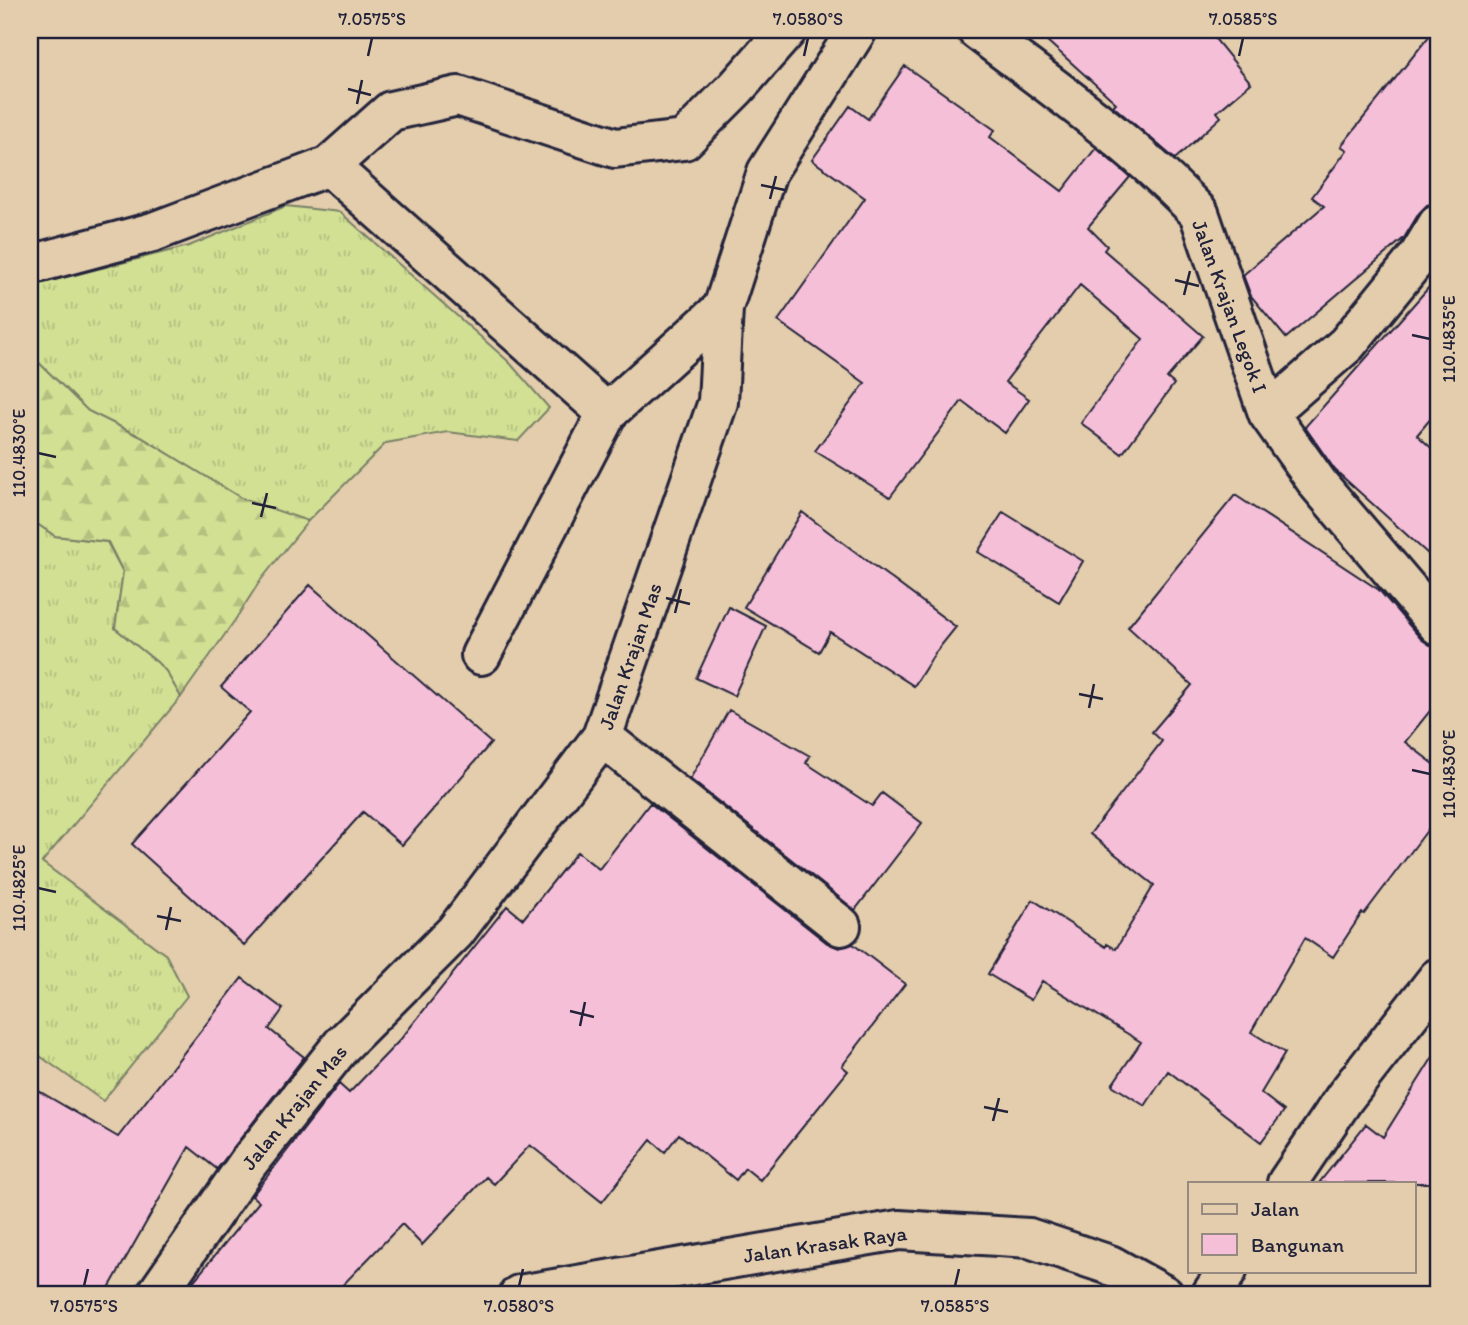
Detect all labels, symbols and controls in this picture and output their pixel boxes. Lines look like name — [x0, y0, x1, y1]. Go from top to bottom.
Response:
text: 7.0575°S — [338, 8, 406, 30]
text: 7.0580°S — [773, 8, 843, 30]
text: 7.0585°S — [1209, 8, 1277, 30]
street label: Jalan Krajan Legok I — [1187, 216, 1273, 396]
text: 110.4835°E — [1438, 295, 1460, 383]
text: 110.4830°E — [8, 408, 30, 498]
street label: Jalan Krajan Mas — [593, 579, 667, 733]
text: 110.4830°E — [1438, 729, 1460, 819]
text: 110.4825°E — [8, 844, 30, 932]
street label: Jalan Krajan Mas — [236, 1039, 352, 1175]
legend — [1188, 1182, 1416, 1272]
text: Jalan — [1251, 1196, 1299, 1221]
street label: Jalan Krasak Raya — [742, 1220, 908, 1268]
text: Bangunan — [1251, 1232, 1344, 1257]
text: 7.0575°S — [50, 1295, 118, 1317]
text: 7.0580°S — [484, 1295, 554, 1317]
text: 7.0585°S — [921, 1295, 989, 1317]

